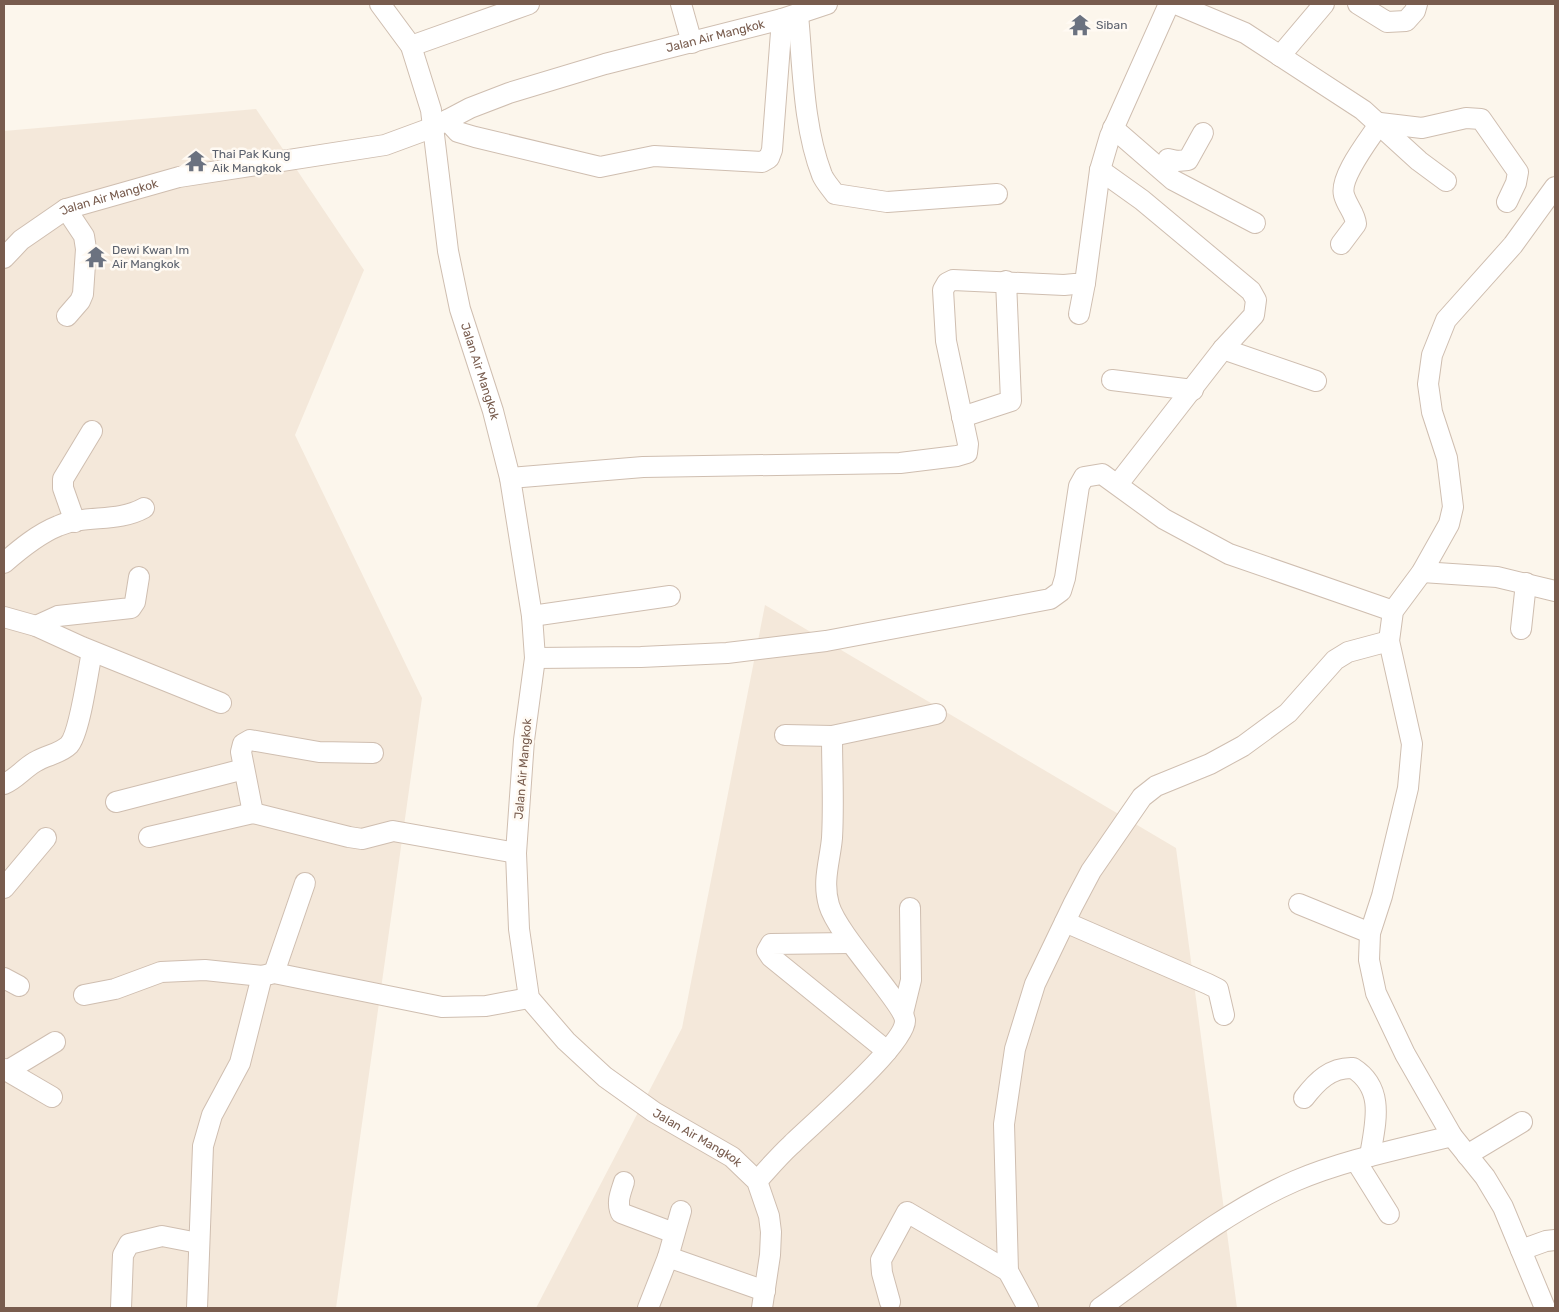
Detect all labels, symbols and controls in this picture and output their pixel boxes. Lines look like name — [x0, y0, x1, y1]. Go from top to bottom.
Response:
temple icon: Siban — [1067, 12, 1093, 38]
street label: Jalan Air Mangkok — [664, 17, 767, 55]
place label: Siban — [1096, 18, 1127, 32]
place label: Thai Pak Kung Aik Mangkok — [212, 147, 290, 175]
temple icon: Thai Pak Kung Aik Mangkok — [183, 148, 209, 174]
street label: Jalan Air Mangkok — [57, 176, 160, 218]
place label: Dewi Kwan Im Air Mangkok — [112, 243, 189, 271]
temple icon: Dewi Kwan Im Air Mangkok — [83, 244, 109, 270]
street label: Jalan Air Mangkok — [458, 321, 502, 422]
street label: Jalan Air Mangkok — [512, 717, 534, 820]
street label: Jalan Air Mangkok — [650, 1106, 745, 1170]

